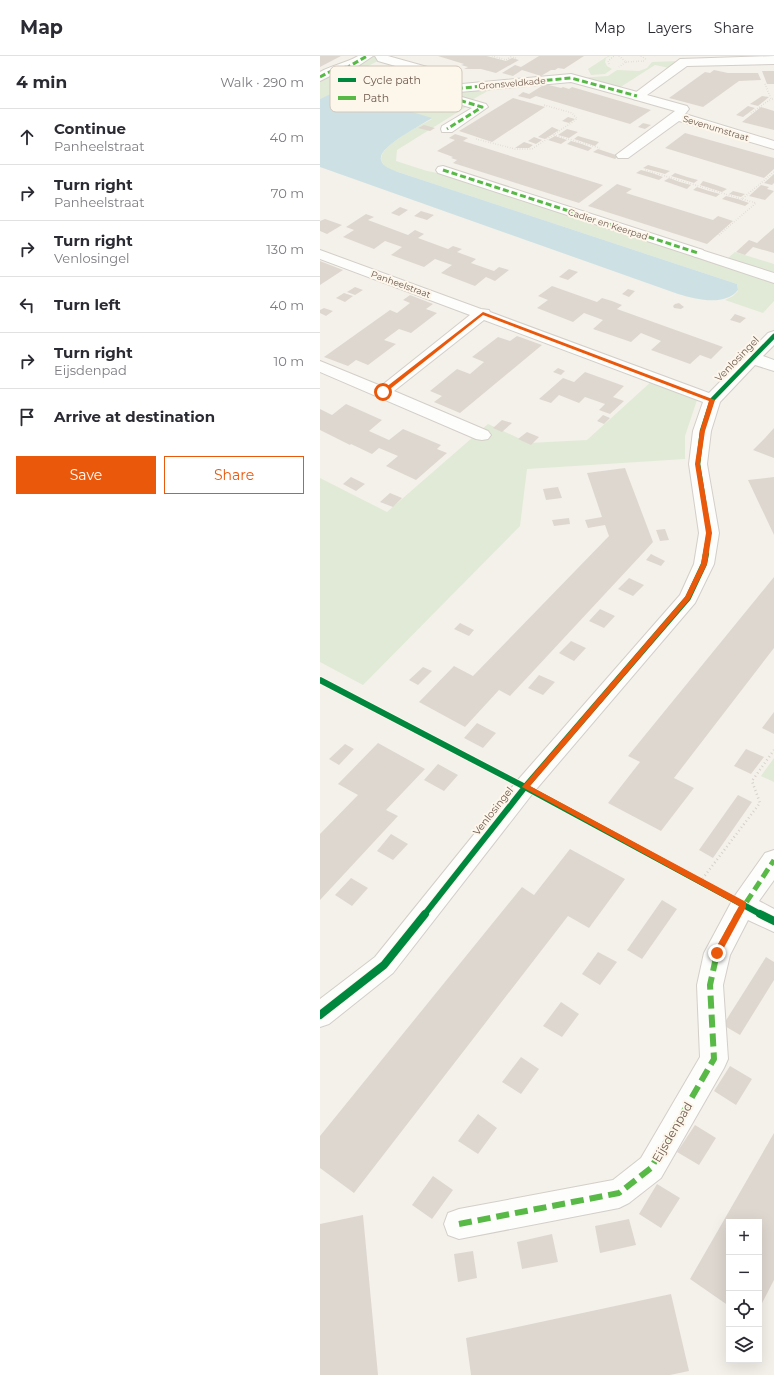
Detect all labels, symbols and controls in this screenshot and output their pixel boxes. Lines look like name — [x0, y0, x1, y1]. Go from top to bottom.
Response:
text: Map — [20, 16, 63, 39]
text: Map — [594, 19, 625, 37]
text: Layers — [647, 19, 692, 37]
text: Share — [714, 19, 754, 37]
legend — [330, 66, 462, 112]
text: 4 min — [16, 72, 67, 92]
text: Cycle path — [363, 73, 421, 87]
text: Walk · 290 m — [220, 74, 304, 90]
street label: Gronsveldkade — [478, 75, 547, 91]
text: Path — [363, 91, 389, 105]
street label: Sevenumstraat — [682, 113, 751, 143]
text: Continue — [54, 119, 126, 138]
icon: ahead — [16, 126, 38, 148]
text: 40 m — [270, 129, 304, 145]
text: Panheelstraat — [54, 138, 145, 154]
text: Turn right — [54, 175, 133, 194]
icon: right — [16, 182, 38, 204]
text: 70 m — [271, 185, 304, 201]
text: Panheelstraat — [54, 194, 145, 210]
street label: Cadier en Keerpad — [567, 206, 649, 242]
text: Turn right — [54, 231, 133, 250]
icon: right — [16, 238, 38, 260]
text: 130 m — [266, 241, 304, 257]
text: Venlosingel — [54, 250, 130, 266]
street label: Panheelstraat — [370, 268, 433, 300]
icon: left — [16, 294, 38, 316]
text: Turn left — [54, 295, 121, 314]
text: 40 m — [270, 297, 304, 313]
street label: Venlosingel — [712, 334, 762, 384]
text: Turn right — [54, 343, 133, 362]
icon: right — [16, 350, 38, 372]
text: 10 m — [274, 353, 304, 369]
text: Eijsdenpad — [54, 362, 127, 378]
route start — [374, 383, 392, 401]
icon: arrive — [16, 406, 38, 428]
text: Arrive at destination — [54, 407, 215, 426]
button: Save — [16, 456, 156, 494]
button: Share — [164, 456, 304, 494]
street label: Venlosingel — [470, 784, 516, 838]
route end — [708, 944, 726, 962]
street label: Eijsdenpad — [649, 1099, 695, 1165]
map controls — [726, 1219, 762, 1363]
button: + — [726, 1219, 762, 1255]
button: − — [726, 1255, 762, 1291]
button: locate — [726, 1291, 762, 1327]
button: layers — [726, 1327, 762, 1363]

